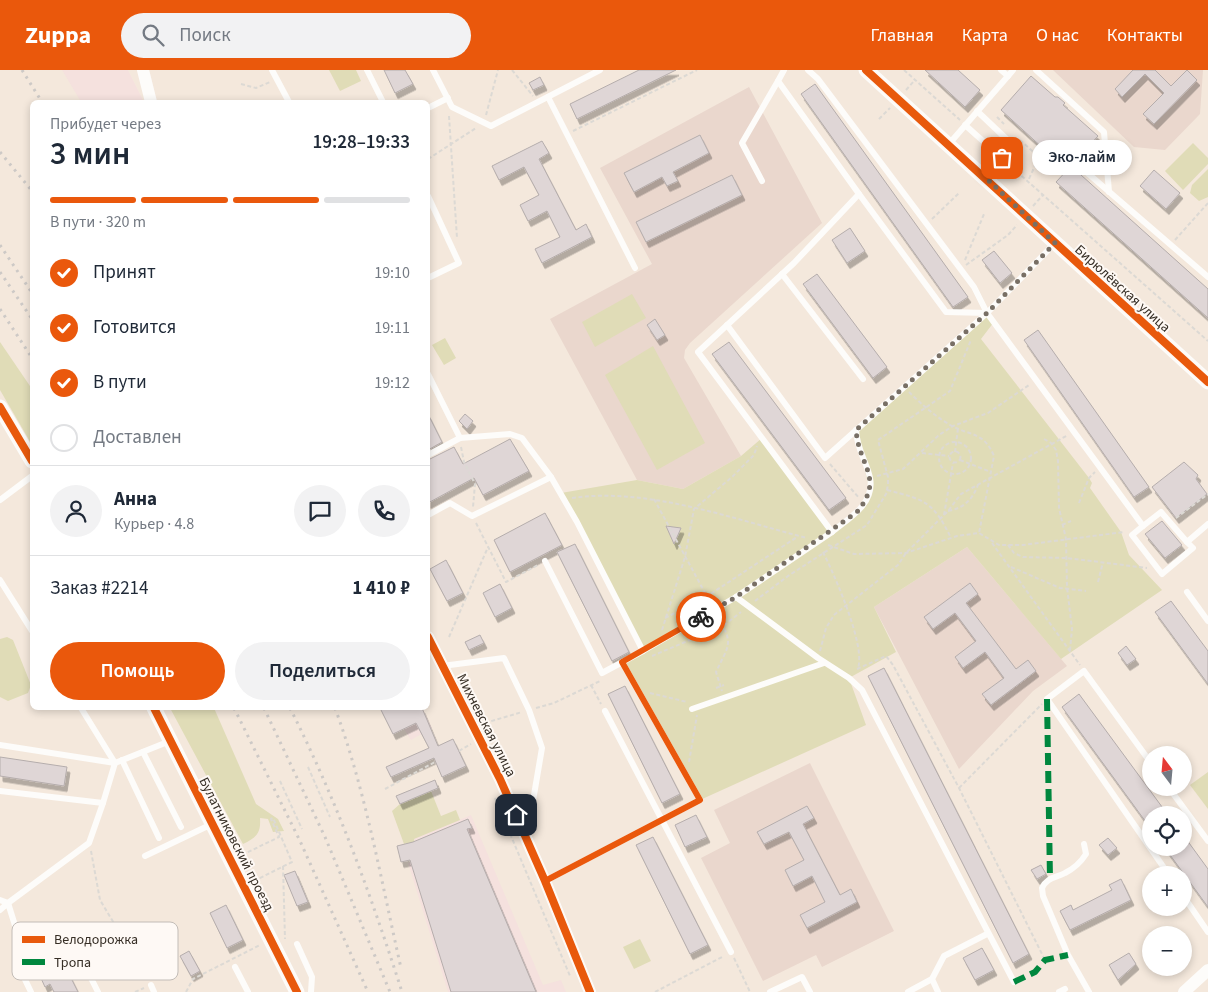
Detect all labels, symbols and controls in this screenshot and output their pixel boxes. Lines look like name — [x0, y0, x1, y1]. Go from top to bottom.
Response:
search box — [121, 13, 471, 58]
text: Zuppa — [25, 18, 91, 53]
icon: search — [139, 21, 167, 49]
text: Поиск — [179, 22, 231, 49]
text: Главная — [871, 23, 934, 48]
text: Карта — [962, 23, 1008, 48]
text: О нас — [1036, 23, 1079, 48]
text: Контакты — [1107, 23, 1183, 48]
text: Прибудет через — [50, 113, 161, 135]
text: 19:28–19:33 — [312, 129, 410, 156]
text: 3 мин — [50, 131, 130, 177]
pin — [981, 137, 1023, 179]
callout: Эко-лайм — [1032, 140, 1132, 176]
icon: bag — [988, 144, 1016, 172]
text: Эко-лайм — [1048, 146, 1116, 168]
text: В пути · 320 m — [50, 211, 146, 233]
street label: Бирюлёвская улица — [1070, 240, 1175, 337]
icon: check — [50, 259, 78, 287]
text: Принят — [93, 259, 156, 286]
text: 19:10 — [374, 262, 410, 284]
icon: check — [50, 314, 78, 342]
text: Готовится — [93, 314, 176, 341]
text: 19:11 — [374, 317, 410, 339]
icon: check — [50, 369, 78, 397]
text: В пути — [93, 369, 147, 396]
text: 19:12 — [374, 372, 410, 394]
text: Доставлен — [93, 424, 182, 451]
button: person — [50, 485, 102, 537]
button: chat — [294, 485, 346, 537]
button: phone — [358, 485, 410, 537]
text: Анна — [114, 486, 157, 513]
text: Курьер · 4.8 — [114, 513, 194, 535]
text: Заказ #2214 — [50, 575, 149, 602]
text: 1 410 ₽ — [352, 575, 410, 602]
courier — [676, 592, 726, 642]
icon: bike — [687, 603, 715, 631]
button: Помощь — [50, 642, 225, 700]
button: Поделиться — [235, 642, 410, 700]
street label: Михневская улица — [452, 670, 521, 780]
north arrow — [1142, 746, 1192, 796]
map controls — [1142, 746, 1192, 976]
street label: Булатниковский проезд — [194, 774, 279, 915]
pin — [495, 794, 537, 836]
icon: home — [502, 801, 530, 829]
button: locate — [1142, 806, 1192, 856]
button: + — [1142, 866, 1192, 916]
legend — [12, 922, 178, 980]
button: − — [1142, 926, 1192, 976]
text: Велодорожка — [54, 930, 138, 950]
text: Тропа — [54, 953, 91, 973]

